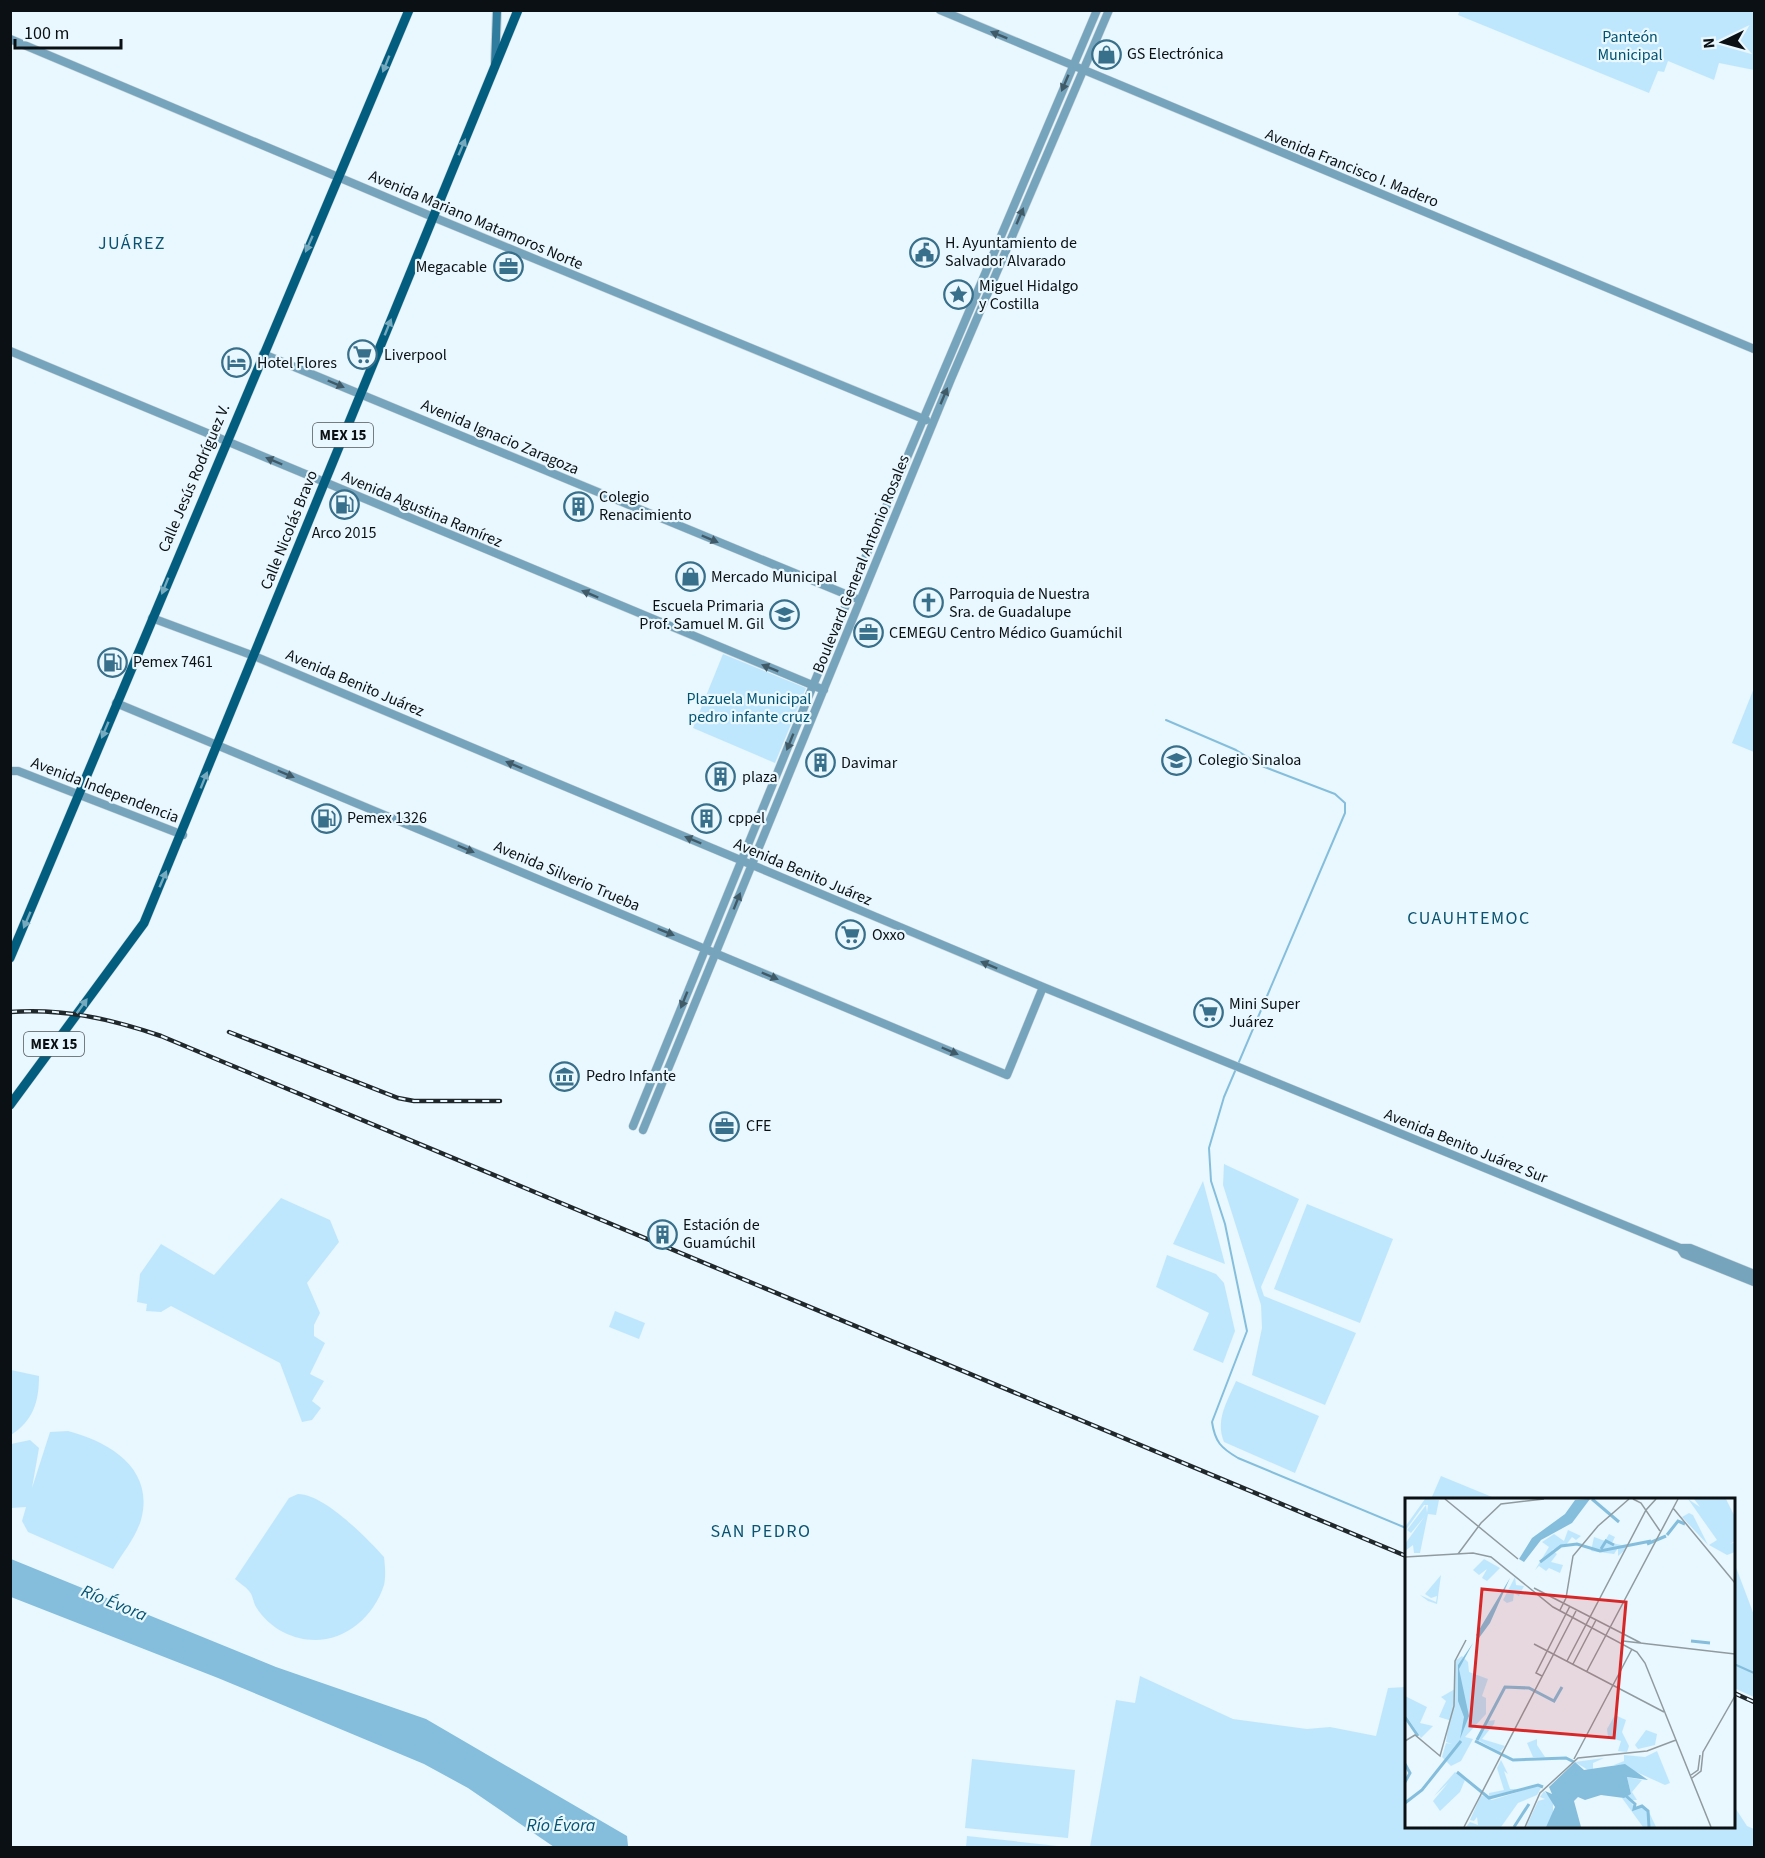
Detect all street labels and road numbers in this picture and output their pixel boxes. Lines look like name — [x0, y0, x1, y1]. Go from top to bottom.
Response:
street label: Avenida Francisco I. Madero — [1262, 123, 1442, 213]
street label: Avenida Mariano Matamoros Norte — [365, 165, 587, 275]
street label: Avenida Ignacio Zaragoza — [418, 394, 582, 480]
street label: Calle Jesús Rodríguez V. — [153, 400, 235, 556]
road number: MEX 15 — [313, 423, 373, 447]
street label: Boulevard General Antonio Rosales — [807, 451, 915, 676]
street label: Avenida Agustina Ramírez — [338, 465, 506, 553]
street label: Calle Nicolás Bravo — [255, 467, 323, 593]
street label: Avenida Benito Juárez — [282, 644, 428, 722]
street label: Avenida Independencia — [28, 752, 182, 828]
street label: Avenida Benito Juárez — [730, 833, 876, 911]
street label: Avenida Silverio Trueba — [491, 835, 643, 917]
road number: MEX 15 — [24, 1032, 84, 1056]
street label: Avenida Benito Juárez Sur — [1381, 1103, 1551, 1189]

